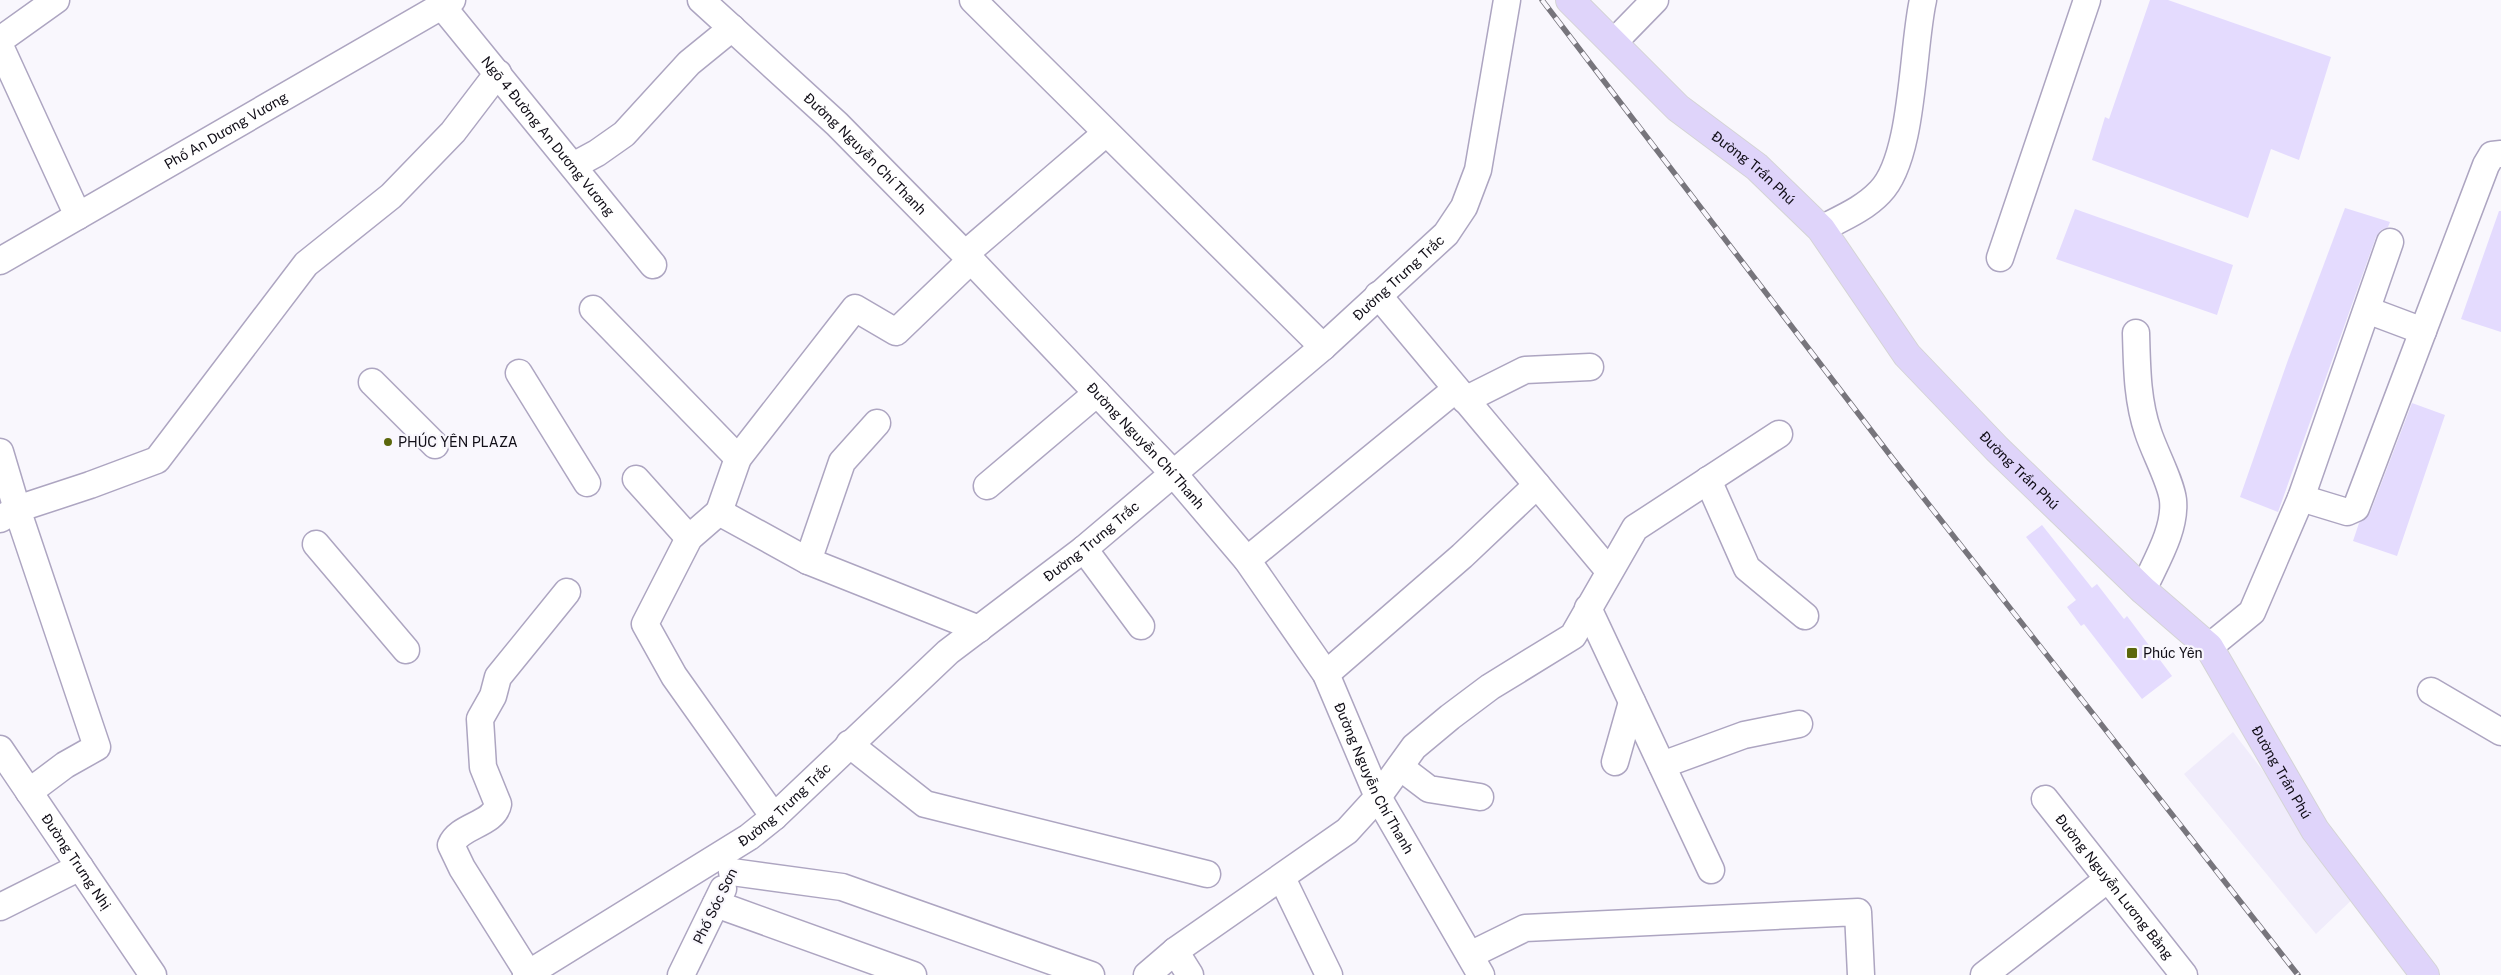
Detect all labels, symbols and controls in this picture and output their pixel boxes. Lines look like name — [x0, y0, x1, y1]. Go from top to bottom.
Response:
street label: Ngõ 4 Đường An Dương Vương — [478, 53, 618, 220]
street label: Phố An Dương Vương — [161, 88, 291, 172]
street label: Đường Nguyễn Chí Thanh — [801, 90, 930, 218]
street label: Đường Trần Phú — [1708, 128, 1799, 208]
street label: Đường Trưng Trắc — [1349, 232, 1447, 324]
street label: Đường Nguyễn Chí Thanh — [1083, 379, 1208, 512]
street label: Đường Trần Phú — [1976, 428, 2062, 513]
place label: PHÚC YÊN PLAZA — [398, 432, 518, 450]
marker: PHÚC YÊN PLAZA — [382, 436, 394, 448]
street label: Đường Trưng Trắc — [1040, 498, 1142, 585]
place label: Phúc Yên — [2143, 645, 2203, 661]
marker: Phúc Yên — [2125, 646, 2139, 660]
street label: Đường Nguyễn Chí Thanh — [1331, 700, 1417, 856]
street label: Đường Trần Phú — [2248, 723, 2315, 822]
street label: Đường Trưng Trắc — [735, 760, 834, 850]
street label: Đường Trưng Nhị — [38, 811, 114, 913]
street label: Đường Nguyễn Lương Bằng — [2052, 811, 2177, 963]
street label: Phố Sóc Sơn — [690, 866, 740, 946]

